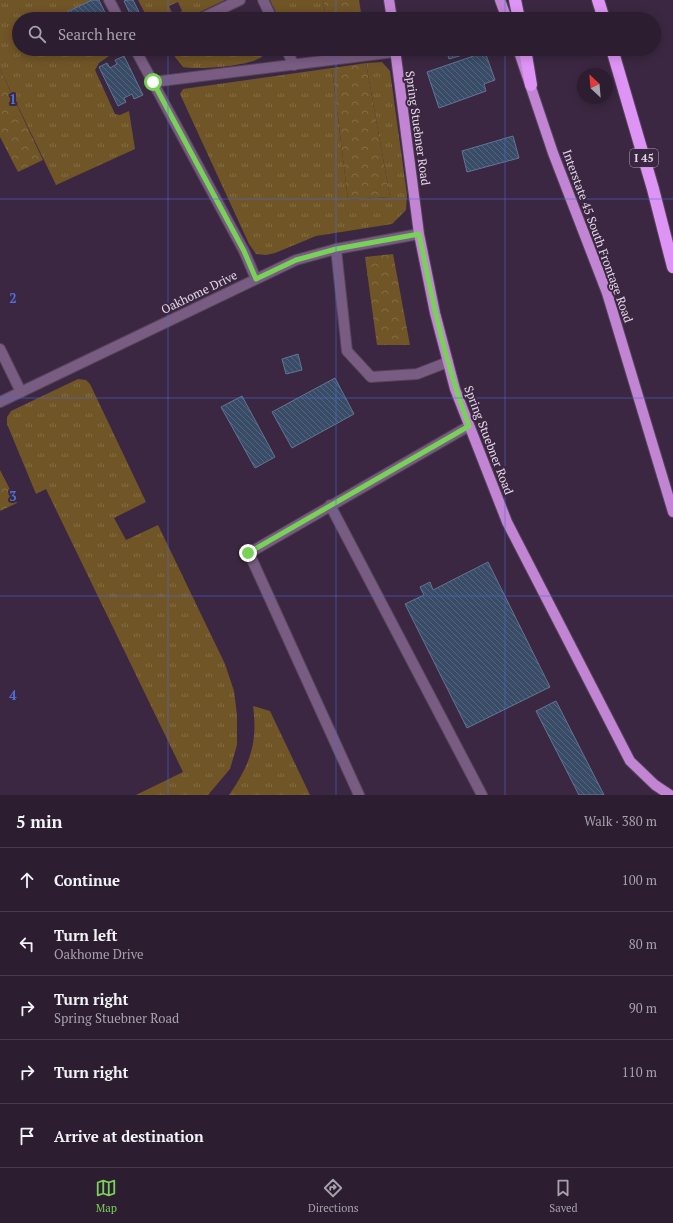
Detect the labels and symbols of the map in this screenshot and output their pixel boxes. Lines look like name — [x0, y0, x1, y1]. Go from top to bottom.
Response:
north arrow — [577, 68, 613, 104]
street label: Spring Stuebner Road — [403, 70, 434, 187]
route start — [144, 73, 162, 91]
text: 1 — [9, 90, 17, 108]
street label: Interstate 45 South Frontage Road — [560, 147, 636, 325]
road number: I 45 — [630, 149, 658, 167]
street label: Oakhome Drive — [159, 267, 239, 317]
text: 2 — [9, 289, 17, 307]
street label: Spring Stuebner Road — [461, 383, 517, 497]
text: 3 — [9, 487, 17, 505]
route end — [239, 544, 257, 562]
text: 4 — [9, 686, 17, 704]

